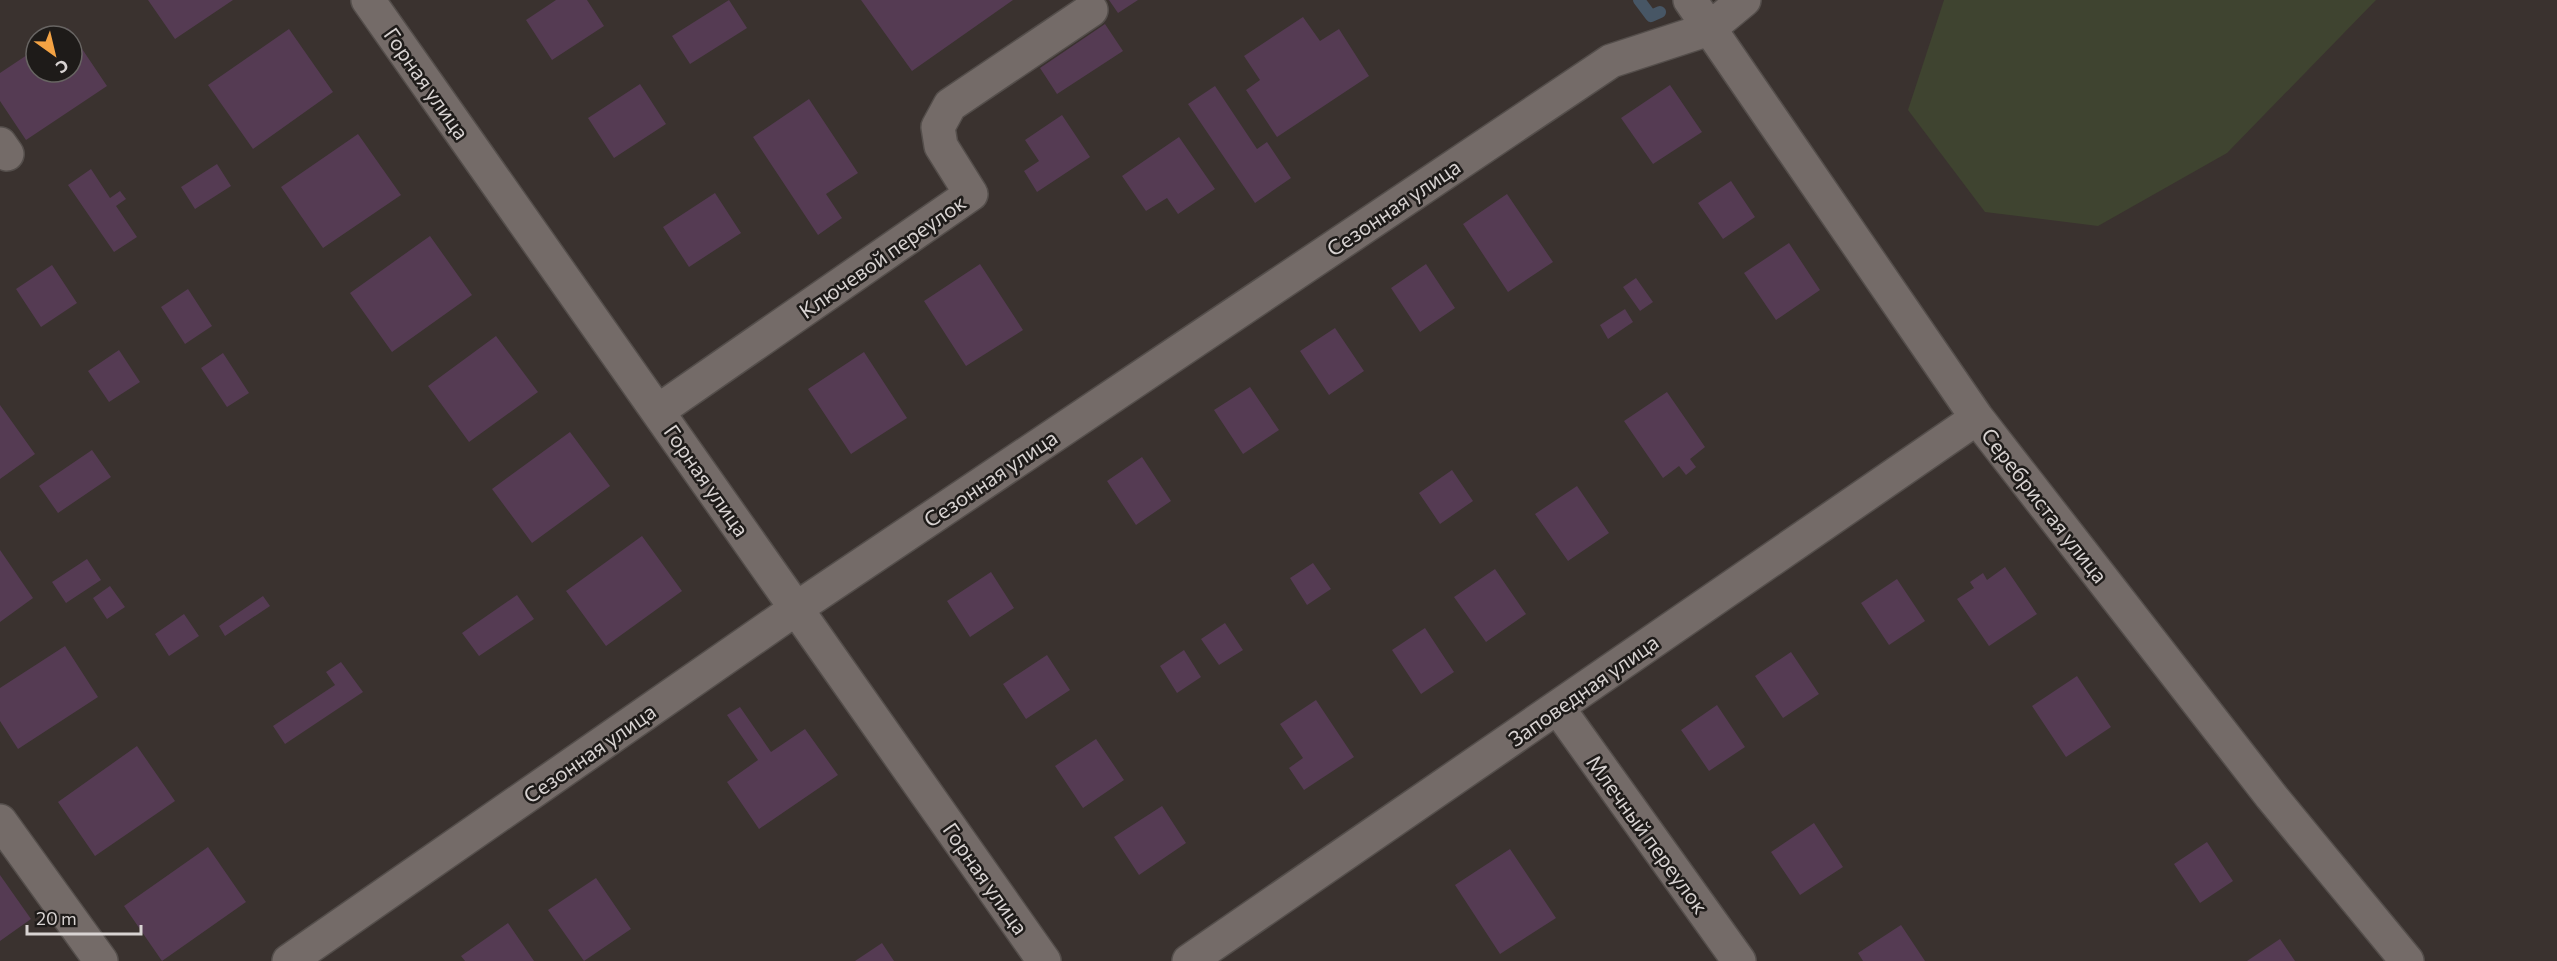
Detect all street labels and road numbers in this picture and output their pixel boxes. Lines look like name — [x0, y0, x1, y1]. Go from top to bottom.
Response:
street label: Горная улица — [379, 22, 475, 144]
street label: Сезонная улица — [1322, 153, 1464, 261]
street label: Ключевой переулок — [794, 189, 970, 323]
street label: Горная улица — [659, 419, 755, 541]
street label: Серебристая улица — [1977, 423, 2113, 587]
street label: Сезонная улица — [919, 424, 1061, 532]
street label: Заповедная улица — [1503, 629, 1663, 751]
street label: Сезонная улица — [518, 698, 660, 808]
street label: Млечный переулок — [1582, 750, 1714, 918]
street label: Горная улица — [938, 817, 1034, 939]

